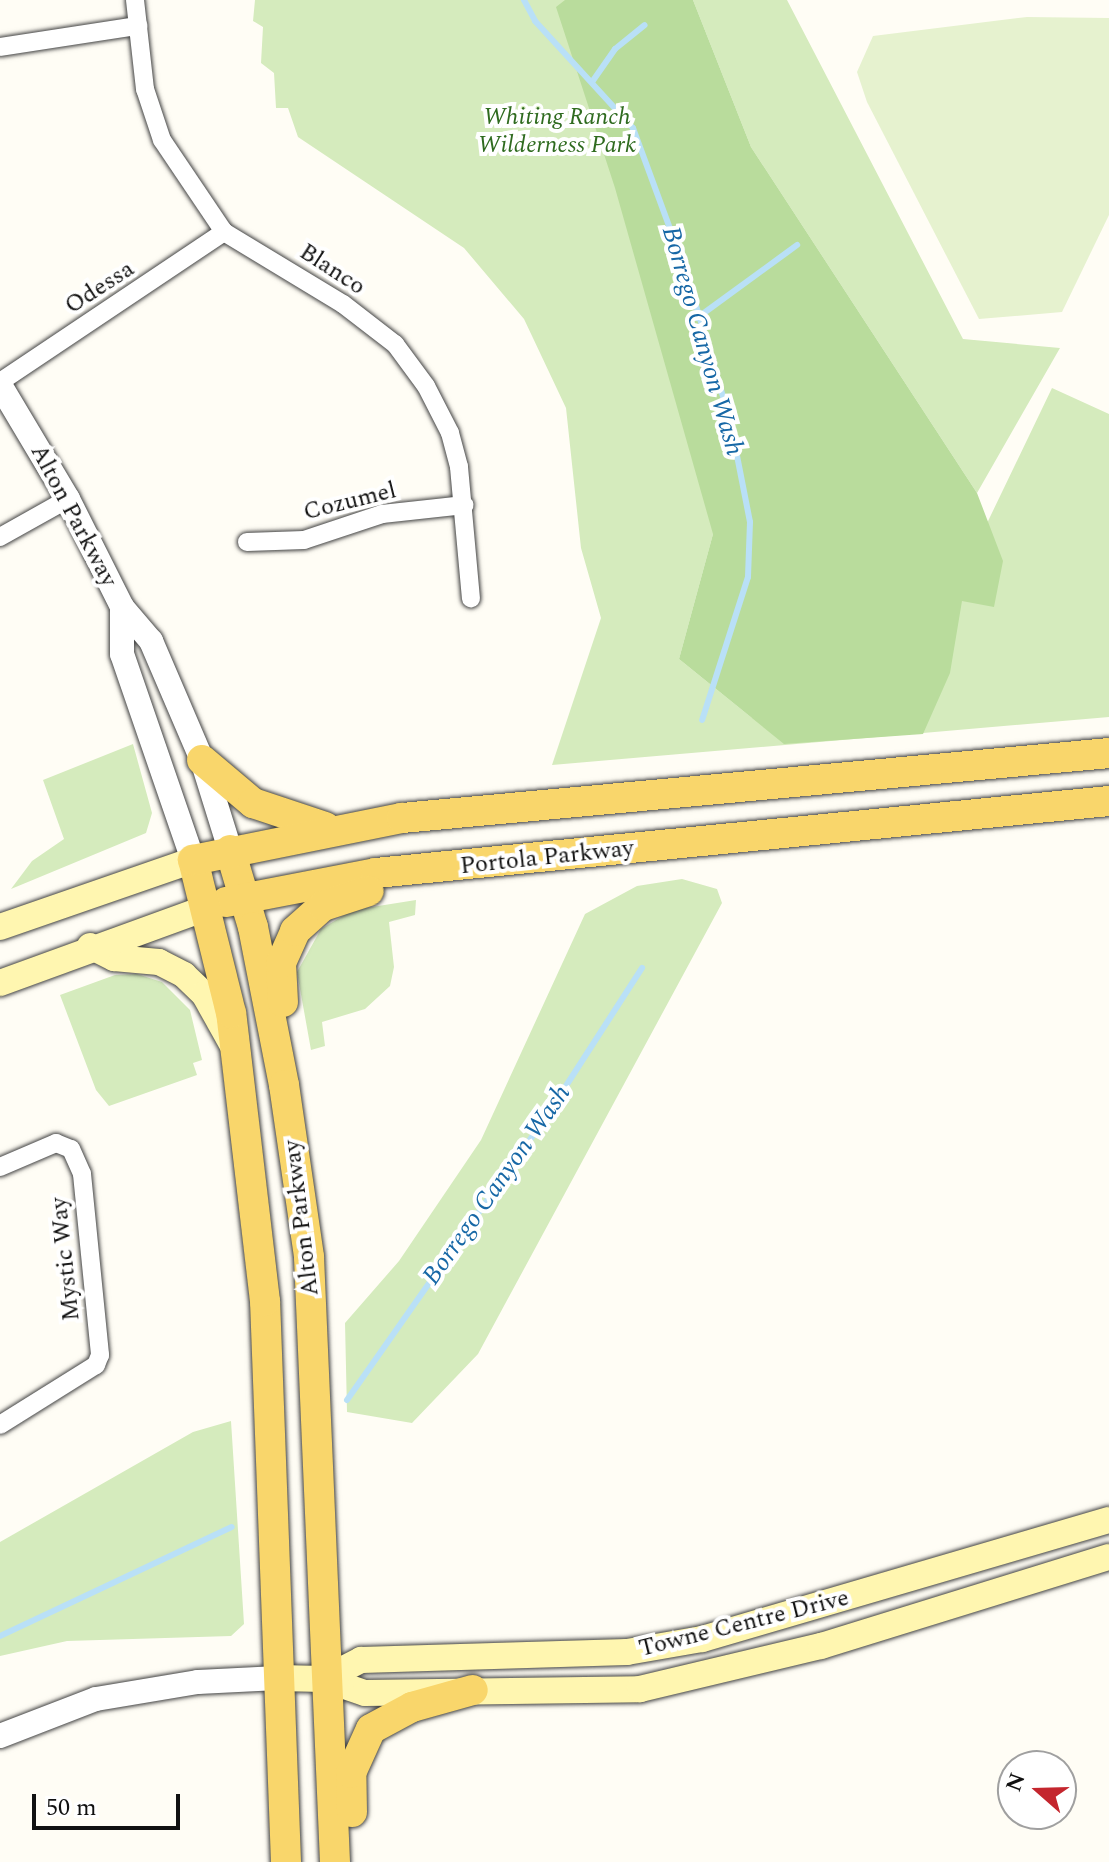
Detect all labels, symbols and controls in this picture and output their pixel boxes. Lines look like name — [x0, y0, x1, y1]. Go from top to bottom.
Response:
park label: Whiting Ranch Wilderness Park — [478, 104, 636, 160]
water label: Borrego Canyon Wash — [654, 223, 750, 459]
street label: Blanco — [294, 238, 370, 302]
street label: Odessa — [60, 255, 140, 321]
street label: Alton Parkway — [23, 440, 123, 592]
street label: Cozumel — [301, 477, 399, 527]
street label: Portola Parkway — [459, 835, 635, 881]
water label: Borrego Canyon Wash — [416, 1079, 578, 1291]
street label: Alton Parkway — [278, 1138, 326, 1298]
street label: Mystic Way — [45, 1196, 87, 1322]
street label: Towne Centre Drive — [636, 1584, 852, 1664]
north arrow — [997, 1750, 1077, 1830]
text: N — [997, 1768, 1034, 1796]
scale bar — [36, 1778, 184, 1828]
text: 50 m — [46, 1790, 97, 1826]

